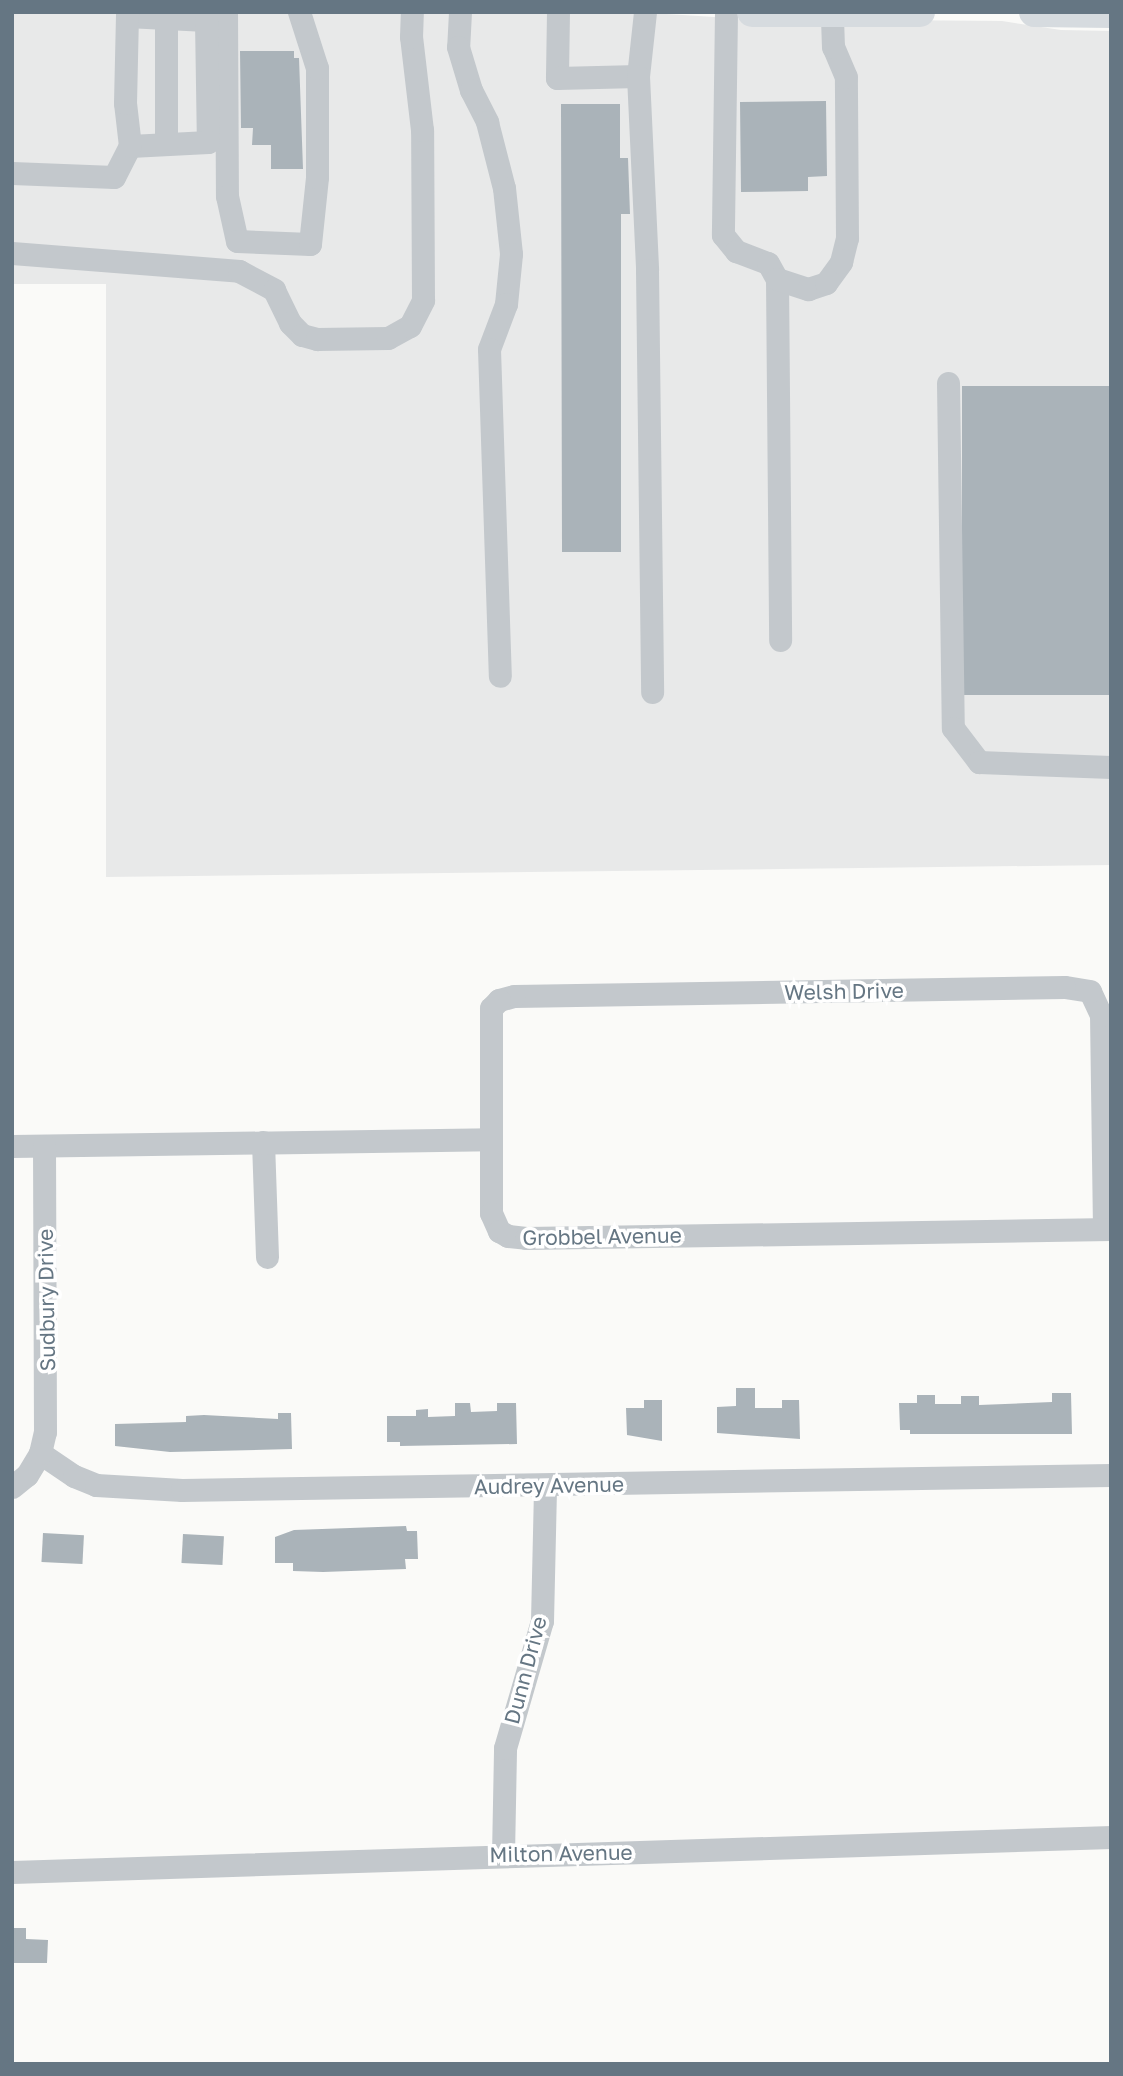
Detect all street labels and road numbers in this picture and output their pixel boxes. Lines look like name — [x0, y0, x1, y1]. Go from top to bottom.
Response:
street label: Welsh Drive — [784, 977, 904, 1005]
street label: Grobbel Avenue — [522, 1222, 682, 1250]
street label: Sudbury Drive — [32, 1229, 60, 1371]
street label: Audrey Avenue — [474, 1471, 624, 1499]
street label: Dunn Drive — [499, 1613, 551, 1727]
street label: Milton Avenue — [489, 1839, 633, 1867]

